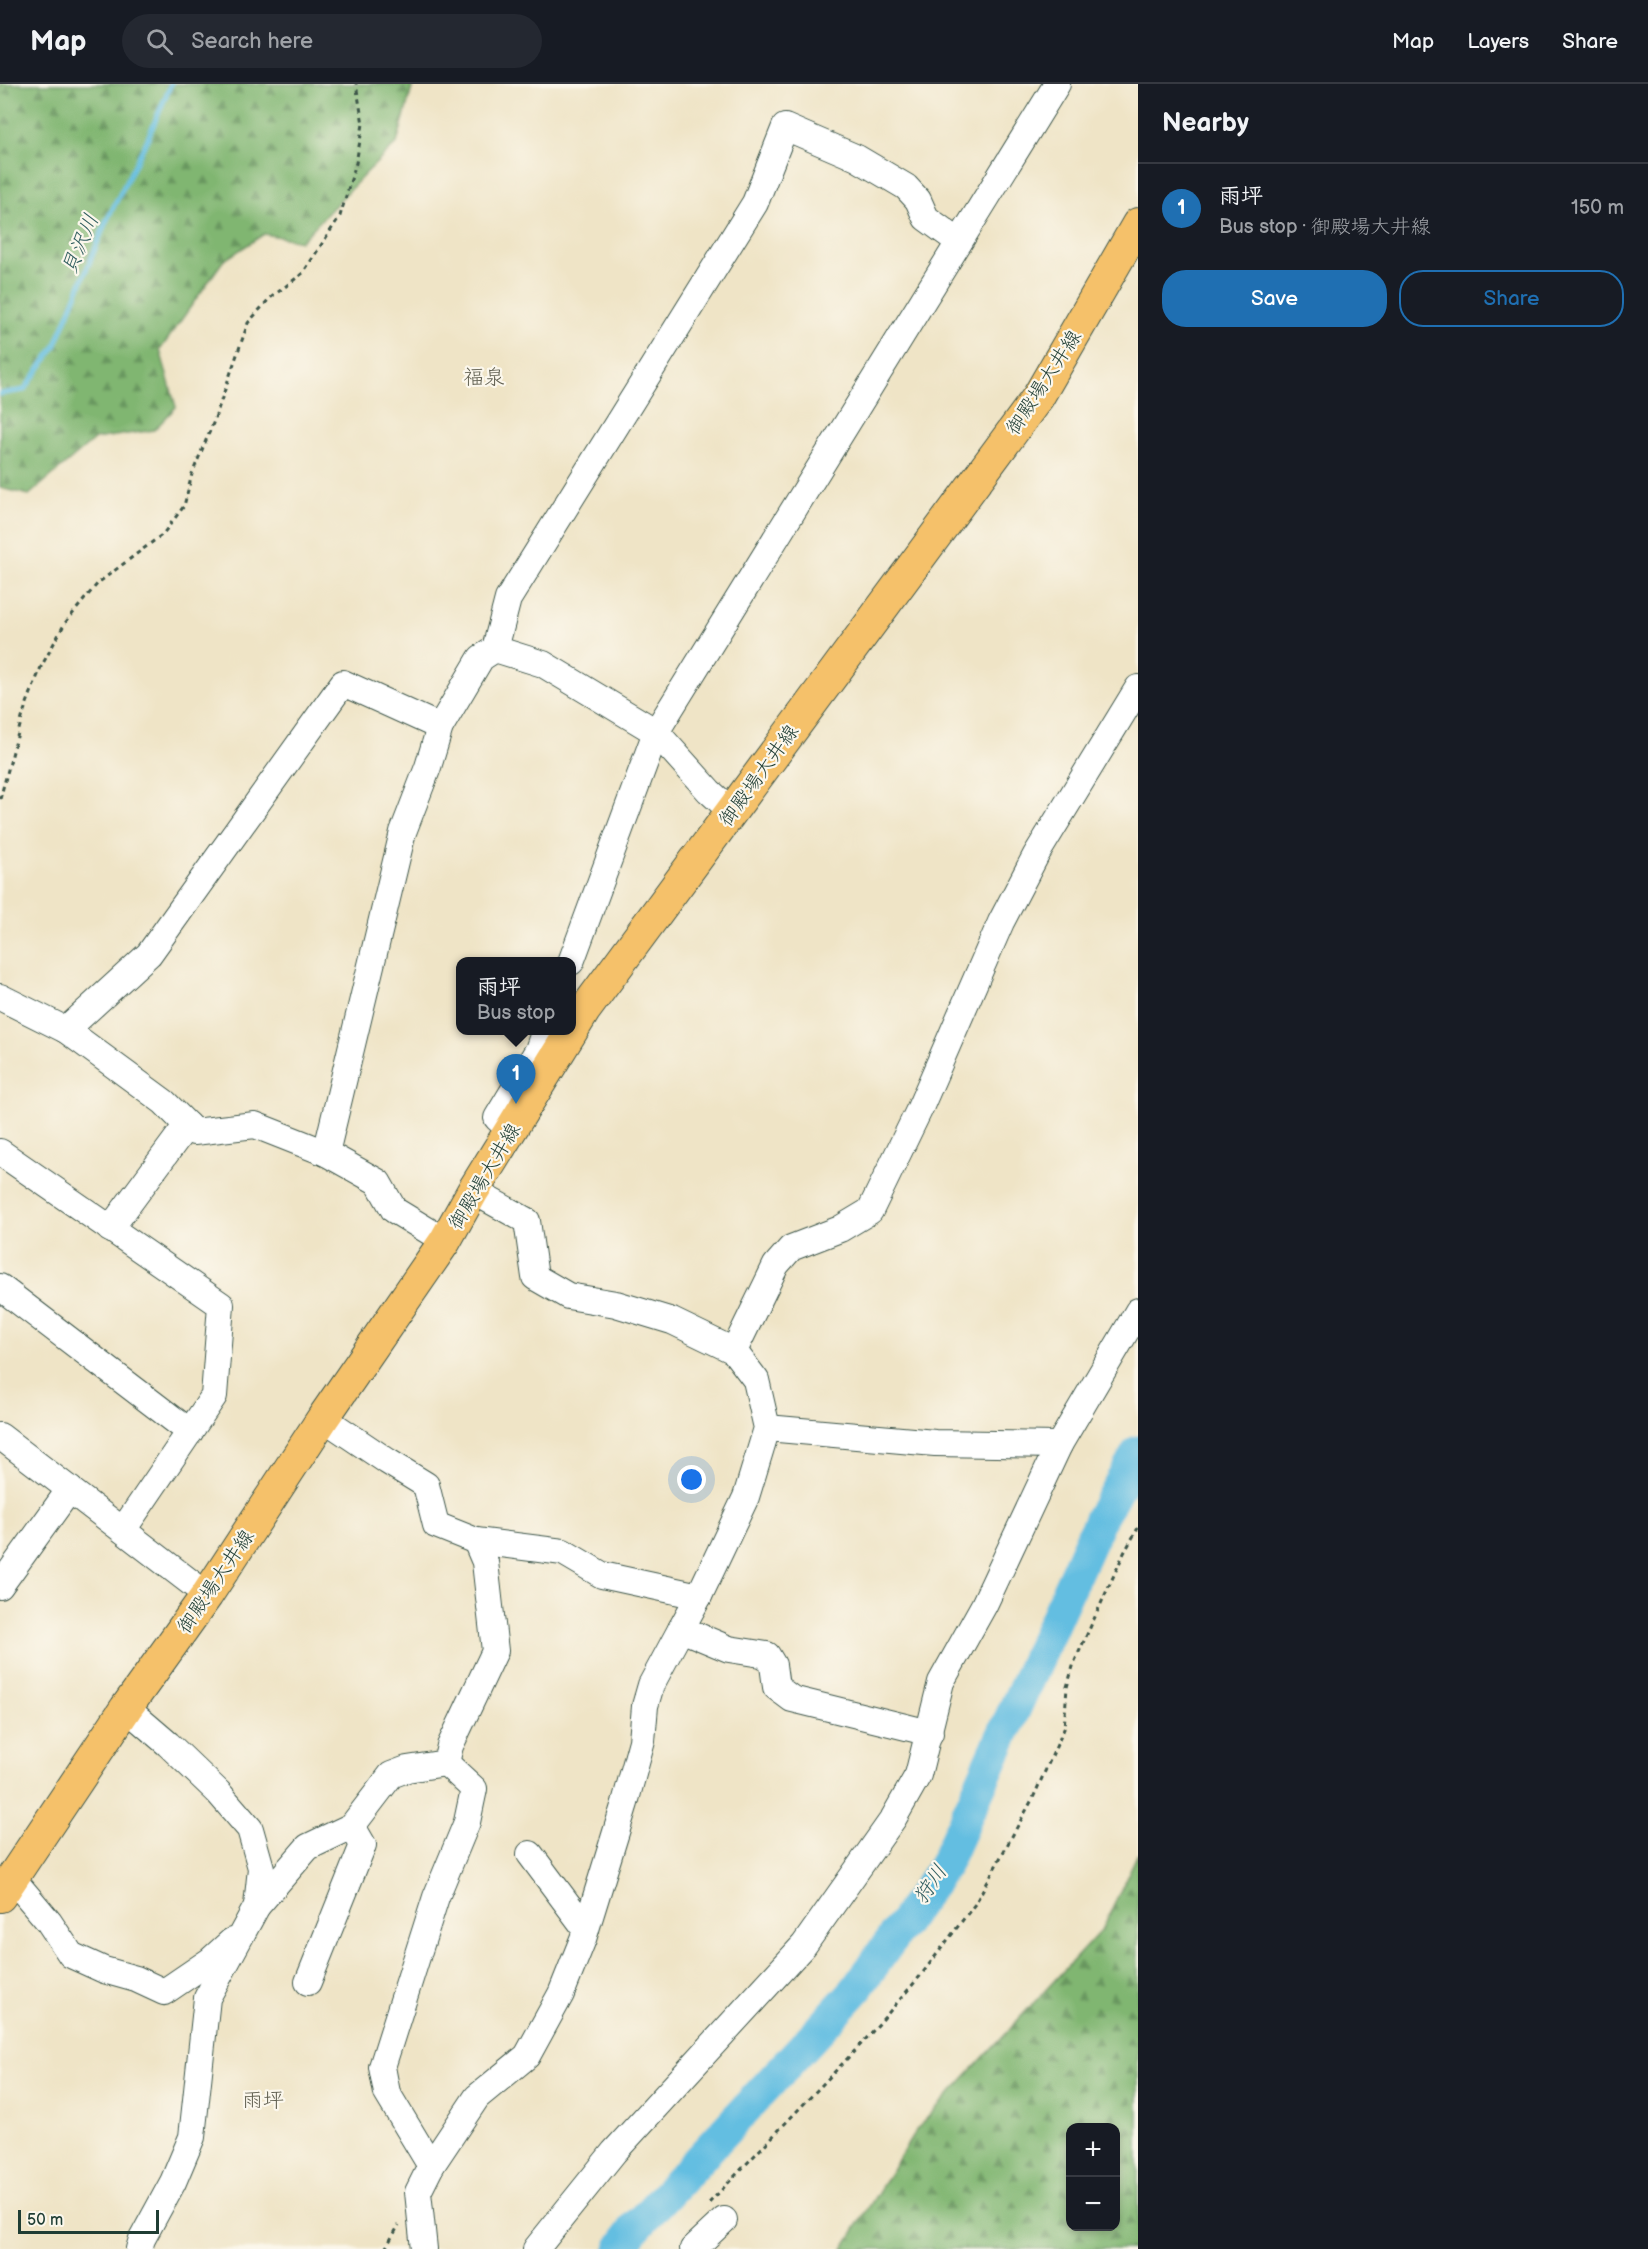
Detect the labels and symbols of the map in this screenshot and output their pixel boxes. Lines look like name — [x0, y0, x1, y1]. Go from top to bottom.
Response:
water label: 貝沢川 — [57, 210, 104, 278]
street label: 御殿場大井線 — [1001, 326, 1087, 439]
district label: 福泉 — [463, 365, 505, 390]
street label: 御殿場大井線 — [714, 720, 804, 831]
pin: 1 — [496, 1054, 536, 1104]
street label: 御殿場大井線 — [444, 1119, 526, 1234]
your location — [677, 1465, 706, 1494]
street label: 御殿場大井線 — [172, 1525, 259, 1638]
water label: 狩川 — [908, 1860, 953, 1909]
district label: 雨坪 — [242, 2088, 284, 2113]
scale bar — [18, 2207, 159, 2234]

